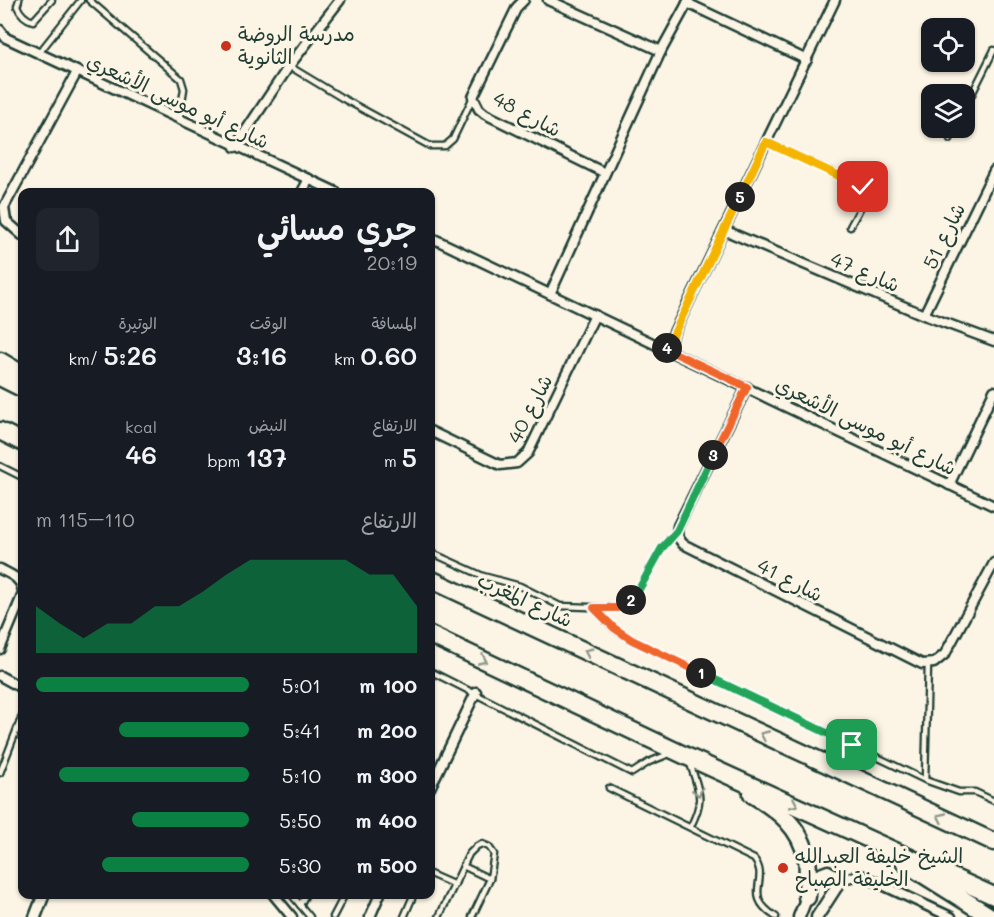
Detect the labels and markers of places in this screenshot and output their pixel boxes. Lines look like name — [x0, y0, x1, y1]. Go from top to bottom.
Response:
place label: مدرسة الروضة الثانوية — [238, 20, 355, 71]
marker: مدرسة الروضة الثانوية — [219, 39, 233, 53]
pin — [837, 161, 888, 212]
pin: 5 — [725, 182, 755, 212]
pin: 4 — [652, 333, 682, 363]
pin: 3 — [698, 440, 728, 470]
pin: 2 — [616, 585, 646, 615]
pin: 1 — [686, 658, 716, 688]
pin — [826, 719, 877, 770]
place label: الشيخ خليفة العبدالله الخليفة الصباح — [795, 842, 963, 893]
marker: الشيخ خليفة العبدالله الخليفة الصباح — [776, 861, 790, 875]

